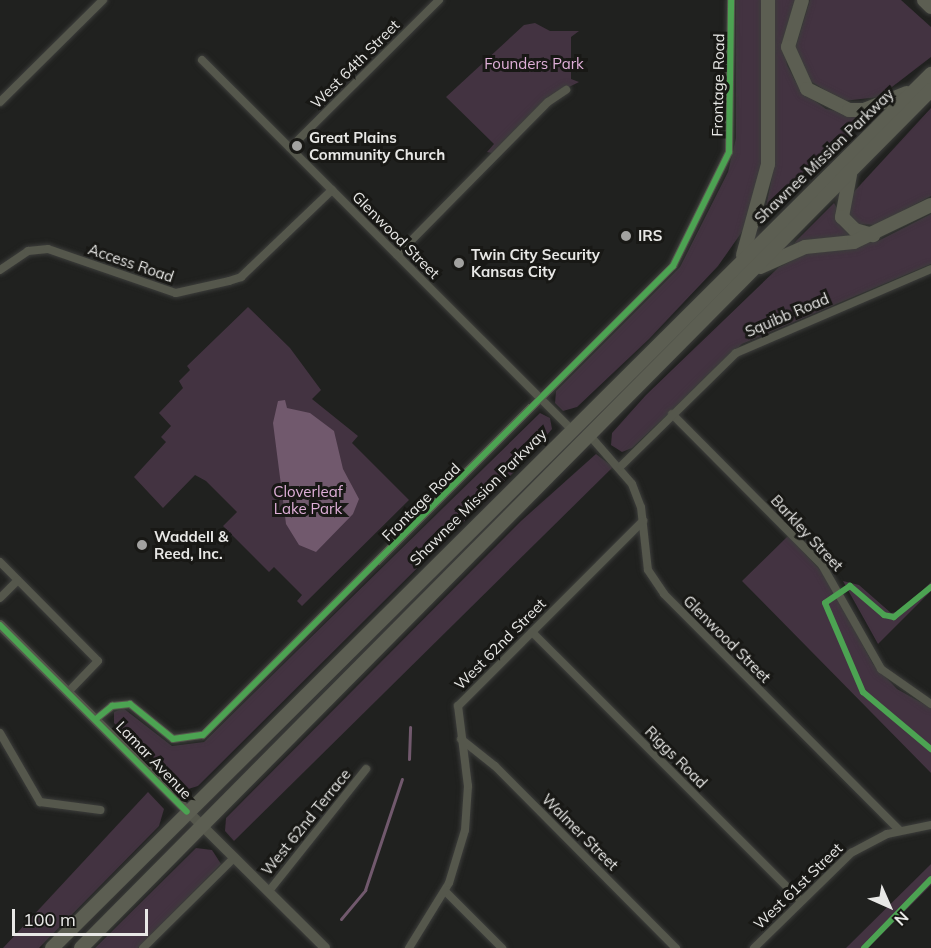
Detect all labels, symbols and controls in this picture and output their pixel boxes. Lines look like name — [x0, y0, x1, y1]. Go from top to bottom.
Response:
street label: West 64th Street — [307, 16, 403, 112]
street label: Frontage Road — [708, 33, 728, 137]
park label: Founders Park — [484, 55, 584, 73]
street label: Shawnee Mission Parkway — [751, 85, 897, 227]
place label: Great Plains Community Church — [309, 128, 445, 163]
marker: Great Plains Community Church — [290, 139, 304, 153]
street label: Glenwood Street — [349, 188, 443, 282]
place label: IRS — [638, 227, 662, 245]
marker: IRS — [619, 229, 633, 243]
street label: Access Road — [86, 240, 176, 286]
place label: Twin City Security Kansas City — [471, 245, 600, 280]
marker: Twin City Security Kansas City — [452, 256, 466, 270]
street label: Squibb Road — [742, 289, 832, 341]
street label: Shawnee Mission Parkway — [406, 425, 550, 569]
street label: Frontage Road — [378, 459, 464, 545]
park label: Cloverleaf Lake Park — [273, 482, 343, 517]
street label: Barkley Street — [767, 491, 847, 575]
place label: Waddell & Reed, Inc. — [154, 527, 228, 562]
marker: Waddell & Reed, Inc. — [135, 538, 149, 552]
street label: Glenwood Street — [680, 592, 774, 686]
street label: West 62nd Street — [451, 595, 549, 693]
street label: Lamar Avenue — [112, 717, 196, 803]
street label: Riggs Road — [641, 722, 711, 792]
street label: West 62nd Terrace — [258, 765, 354, 879]
street label: Walmer Street — [538, 790, 622, 874]
street label: West 61st Street — [750, 839, 846, 933]
north arrow — [859, 876, 919, 936]
scale bar — [15, 897, 152, 935]
text: N — [890, 907, 913, 930]
text: 100 m — [23, 908, 76, 931]

